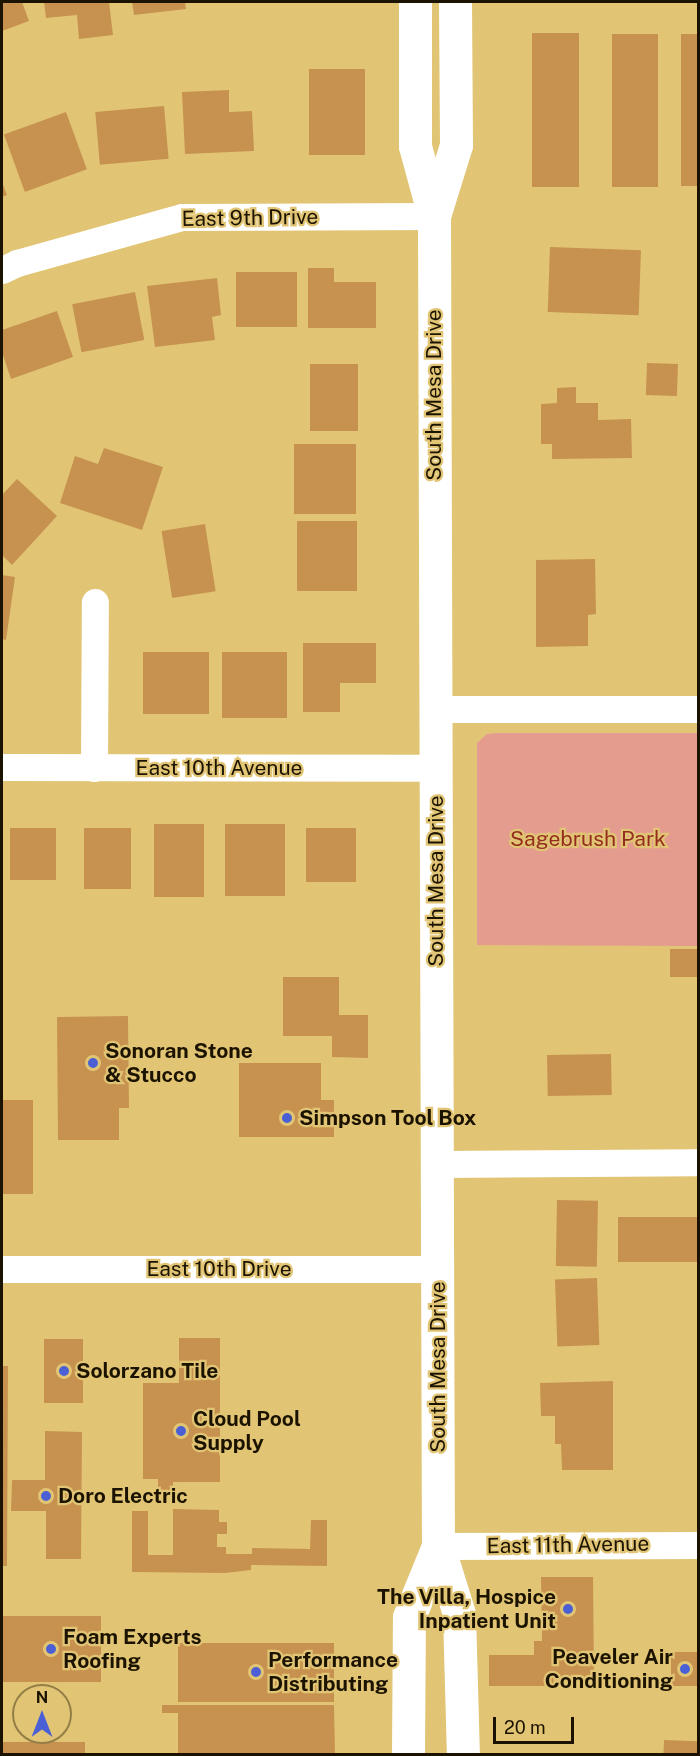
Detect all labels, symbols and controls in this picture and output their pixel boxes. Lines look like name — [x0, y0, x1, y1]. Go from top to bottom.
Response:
street label: East 9th Drive — [181, 204, 319, 232]
street label: South Mesa Drive — [421, 309, 447, 481]
street label: East 10th Avenue — [136, 755, 302, 781]
street label: South Mesa Drive — [423, 795, 449, 967]
park label: Sagebrush Park — [510, 826, 666, 852]
place label: Sonoran Stone & Stucco — [105, 1038, 253, 1088]
marker: Sonoran Stone & Stucco — [86, 1056, 100, 1070]
place label: Simpson Tool Box — [299, 1105, 476, 1131]
marker: Simpson Tool Box — [280, 1111, 294, 1125]
street label: East 10th Drive — [146, 1256, 292, 1282]
street label: South Mesa Drive — [425, 1281, 451, 1453]
place label: Solorzano Tile — [76, 1358, 218, 1384]
marker: Solorzano Tile — [57, 1364, 71, 1378]
place label: Cloud Pool Supply — [193, 1406, 301, 1456]
marker: Cloud Pool Supply — [174, 1424, 188, 1438]
place label: Doro Electric — [58, 1483, 188, 1509]
marker: Doro Electric — [39, 1489, 53, 1503]
street label: East 11th Avenue — [486, 1531, 650, 1559]
place label: The Villa, Hospice Inpatient Unit — [377, 1584, 556, 1634]
marker: The Villa, Hospice Inpatient Unit — [561, 1602, 575, 1616]
place label: Foam Experts Roofing — [63, 1624, 202, 1674]
marker: Foam Experts Roofing — [44, 1642, 58, 1656]
place label: Peaveler Air Conditioning — [545, 1644, 673, 1694]
place label: Performance Distributing — [268, 1647, 398, 1697]
marker: Peaveler Air Conditioning — [678, 1662, 692, 1676]
marker: Performance Distributing — [249, 1665, 263, 1679]
north arrow — [12, 1684, 72, 1744]
text: N — [36, 1688, 48, 1707]
scale bar — [496, 1705, 577, 1743]
text: 20 m — [504, 1717, 546, 1738]

